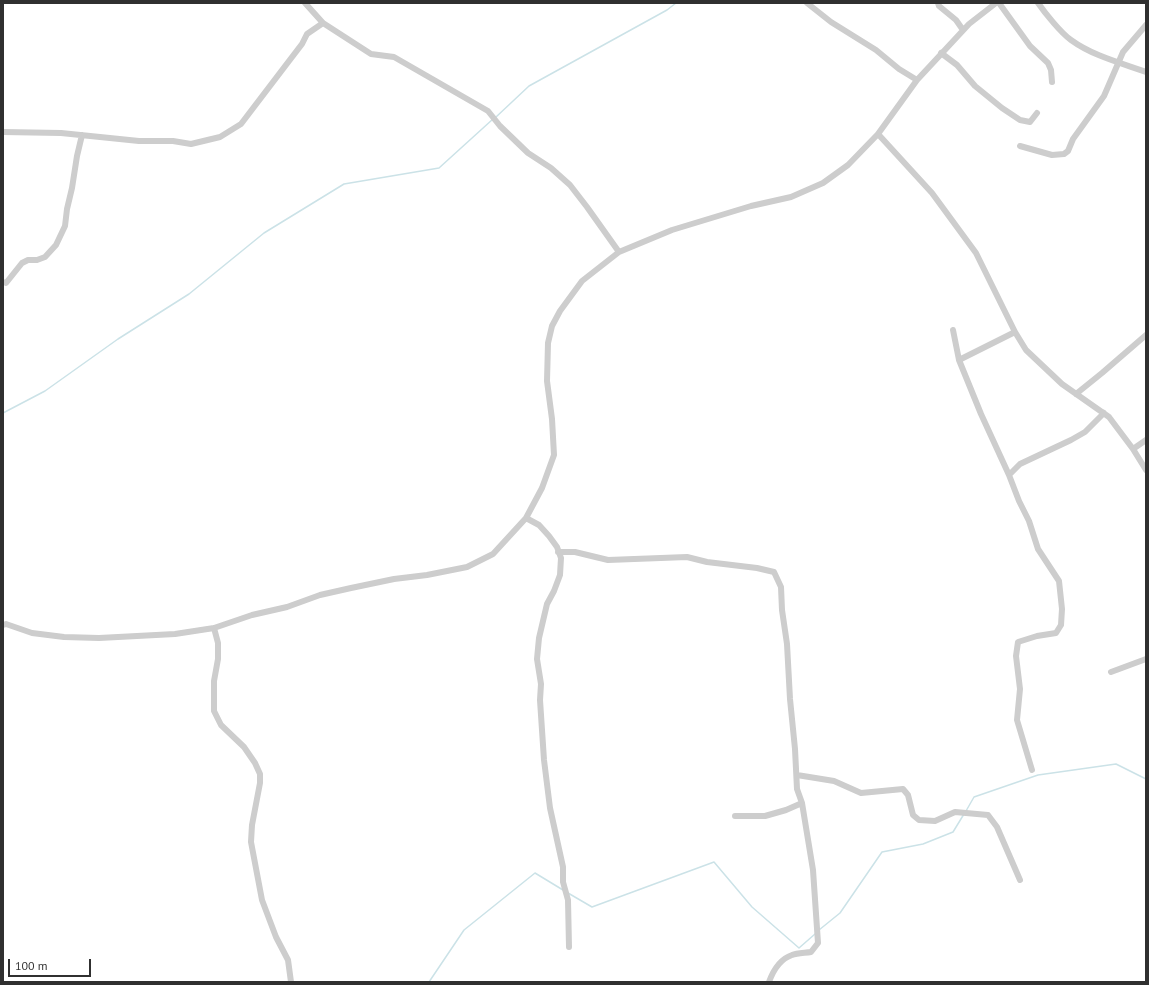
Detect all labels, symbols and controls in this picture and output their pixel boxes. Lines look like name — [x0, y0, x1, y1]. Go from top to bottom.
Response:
scale bar — [10, 951, 93, 977]
text: 100 m — [15, 958, 48, 973]

